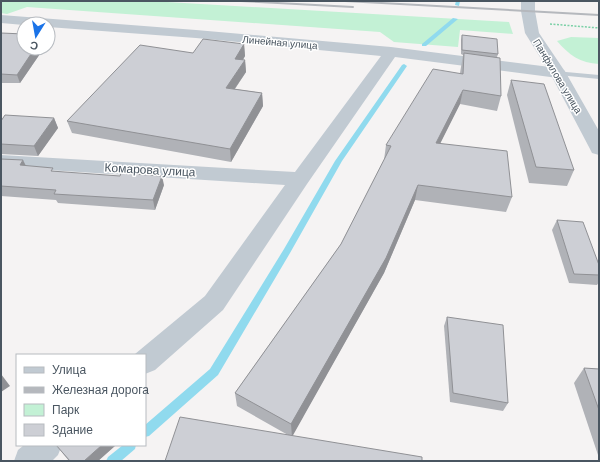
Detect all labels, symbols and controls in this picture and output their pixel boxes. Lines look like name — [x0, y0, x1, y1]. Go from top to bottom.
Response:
north arrow — [16, 16, 56, 56]
street label: Линейная улица — [242, 33, 319, 52]
street label: Панфилова улица — [530, 37, 585, 116]
text: С — [29, 38, 39, 53]
street label: Комарова улица — [104, 160, 196, 180]
legend — [16, 354, 146, 446]
text: Улица — [52, 362, 86, 378]
text: Железная дорога — [52, 382, 149, 398]
text: Парк — [52, 402, 80, 418]
text: Здание — [52, 422, 93, 438]

